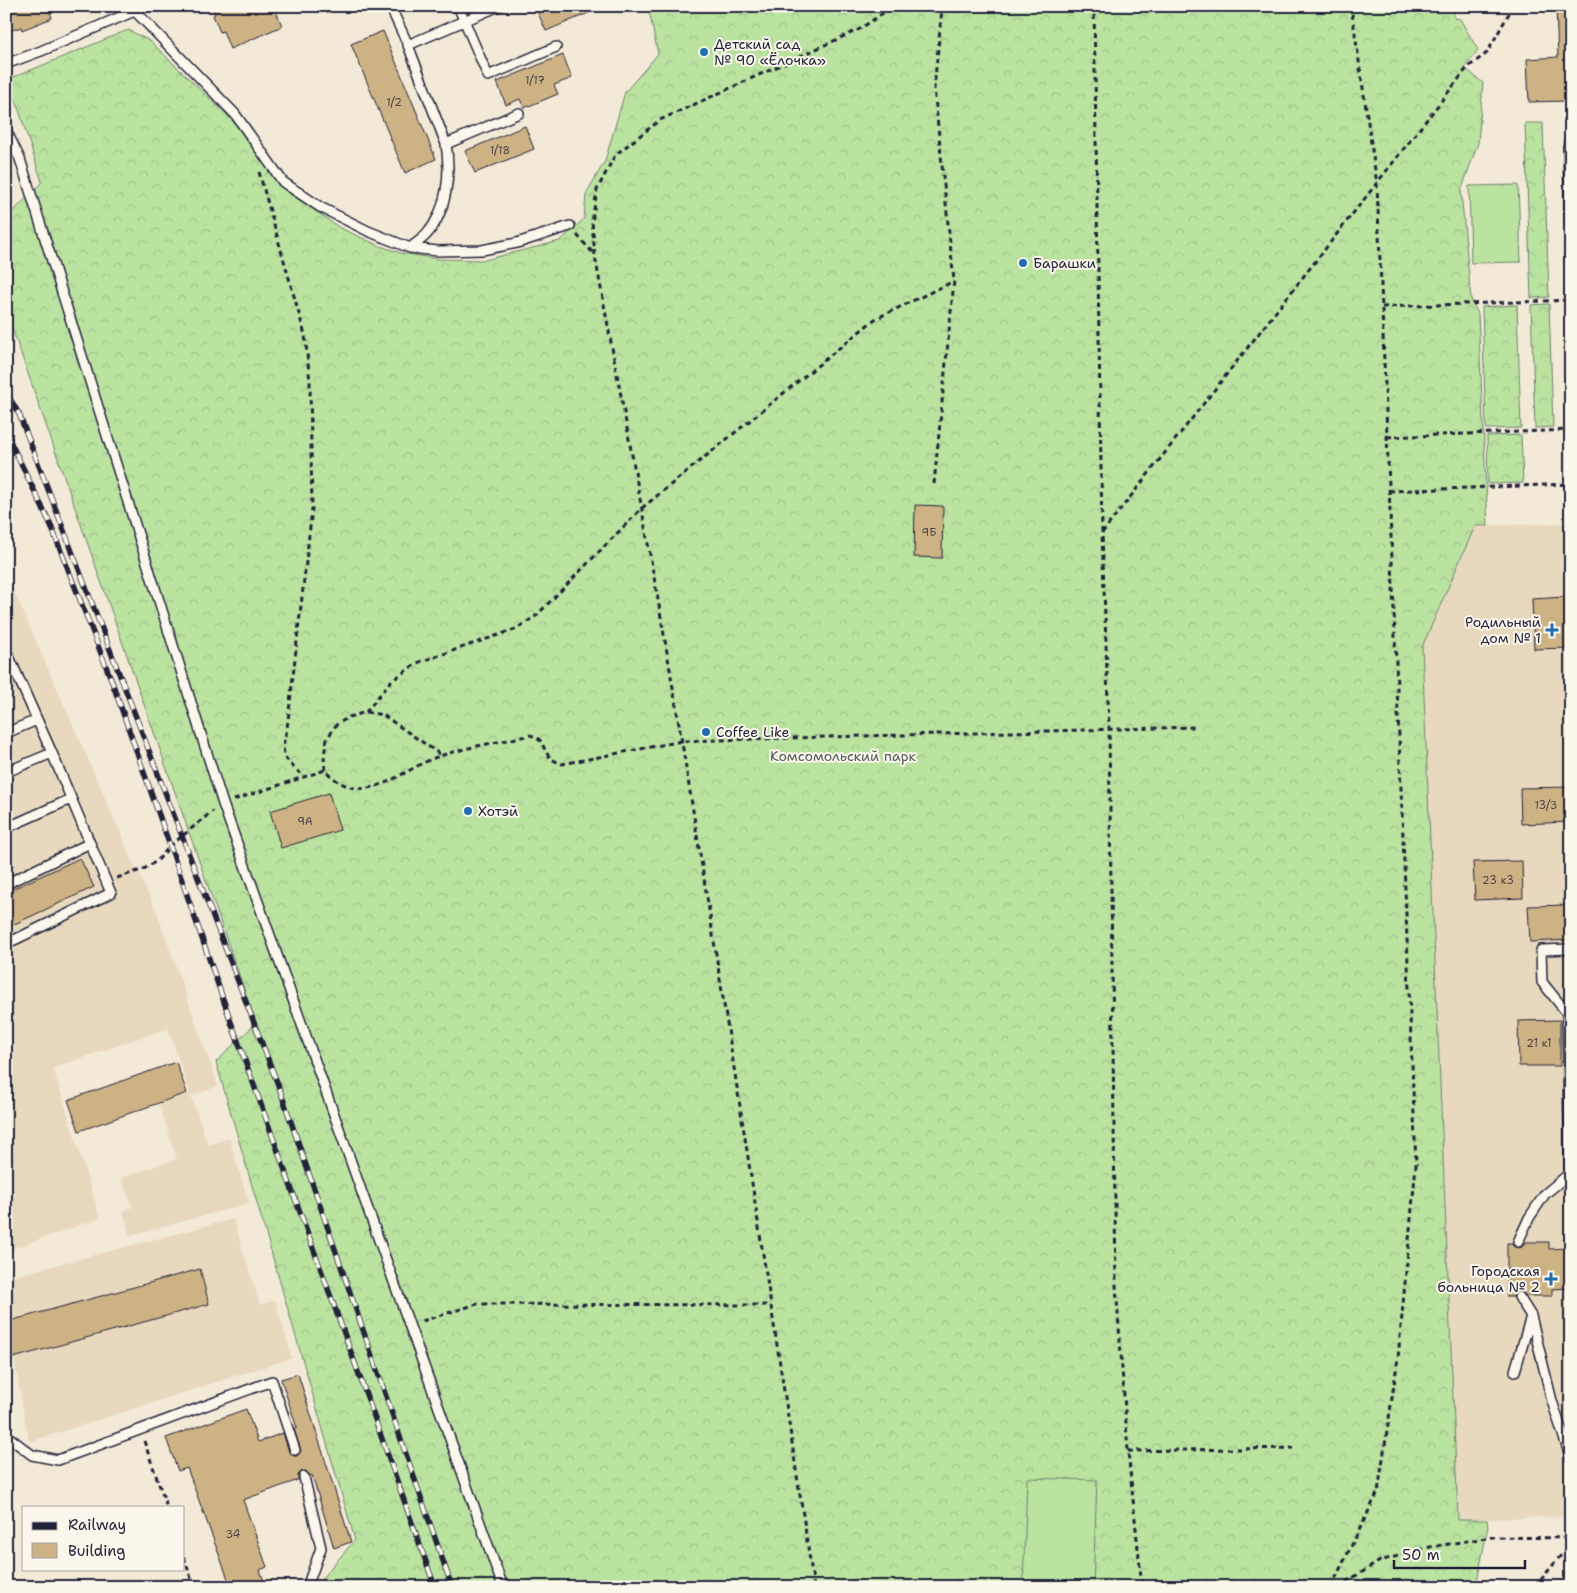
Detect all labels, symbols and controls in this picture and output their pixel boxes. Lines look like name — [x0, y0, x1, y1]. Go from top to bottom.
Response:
place label: Детский сад № 90 «Ёлочка» — [714, 35, 826, 69]
marker: Детский сад № 90 «Ёлочка» — [698, 46, 710, 58]
house number: 1/17 — [525, 73, 545, 88]
house number: 1/2 — [386, 95, 402, 110]
house number: 1/18 — [490, 143, 510, 158]
place label: Барашки — [1033, 254, 1096, 272]
marker: Барашки — [1017, 257, 1029, 269]
house number: 9Б — [922, 525, 936, 540]
place label: Родильный дом № 1 — [1465, 613, 1541, 647]
marker: Родильный дом № 1 — [1545, 623, 1559, 637]
place label: Coffee Like — [716, 723, 790, 741]
marker: Coffee Like — [700, 726, 712, 738]
park label: Комсомольский парк — [770, 747, 917, 765]
house number: 13/3 — [1534, 798, 1558, 813]
place label: Хотэй — [478, 802, 518, 820]
marker: Хотэй — [462, 805, 474, 817]
house number: 9А — [297, 814, 313, 829]
house number: 23 к3 — [1482, 873, 1514, 888]
house number: 21 к1 — [1526, 1036, 1552, 1051]
place label: Городская больница № 2 — [1437, 1262, 1540, 1296]
marker: Городская больница № 2 — [1544, 1272, 1558, 1286]
legend — [22, 1506, 185, 1570]
text: Railway — [68, 1515, 126, 1535]
house number: 34 — [226, 1527, 241, 1542]
scale bar — [1394, 1538, 1526, 1570]
text: Building — [68, 1541, 125, 1561]
text: 50 m — [1402, 1545, 1440, 1565]

